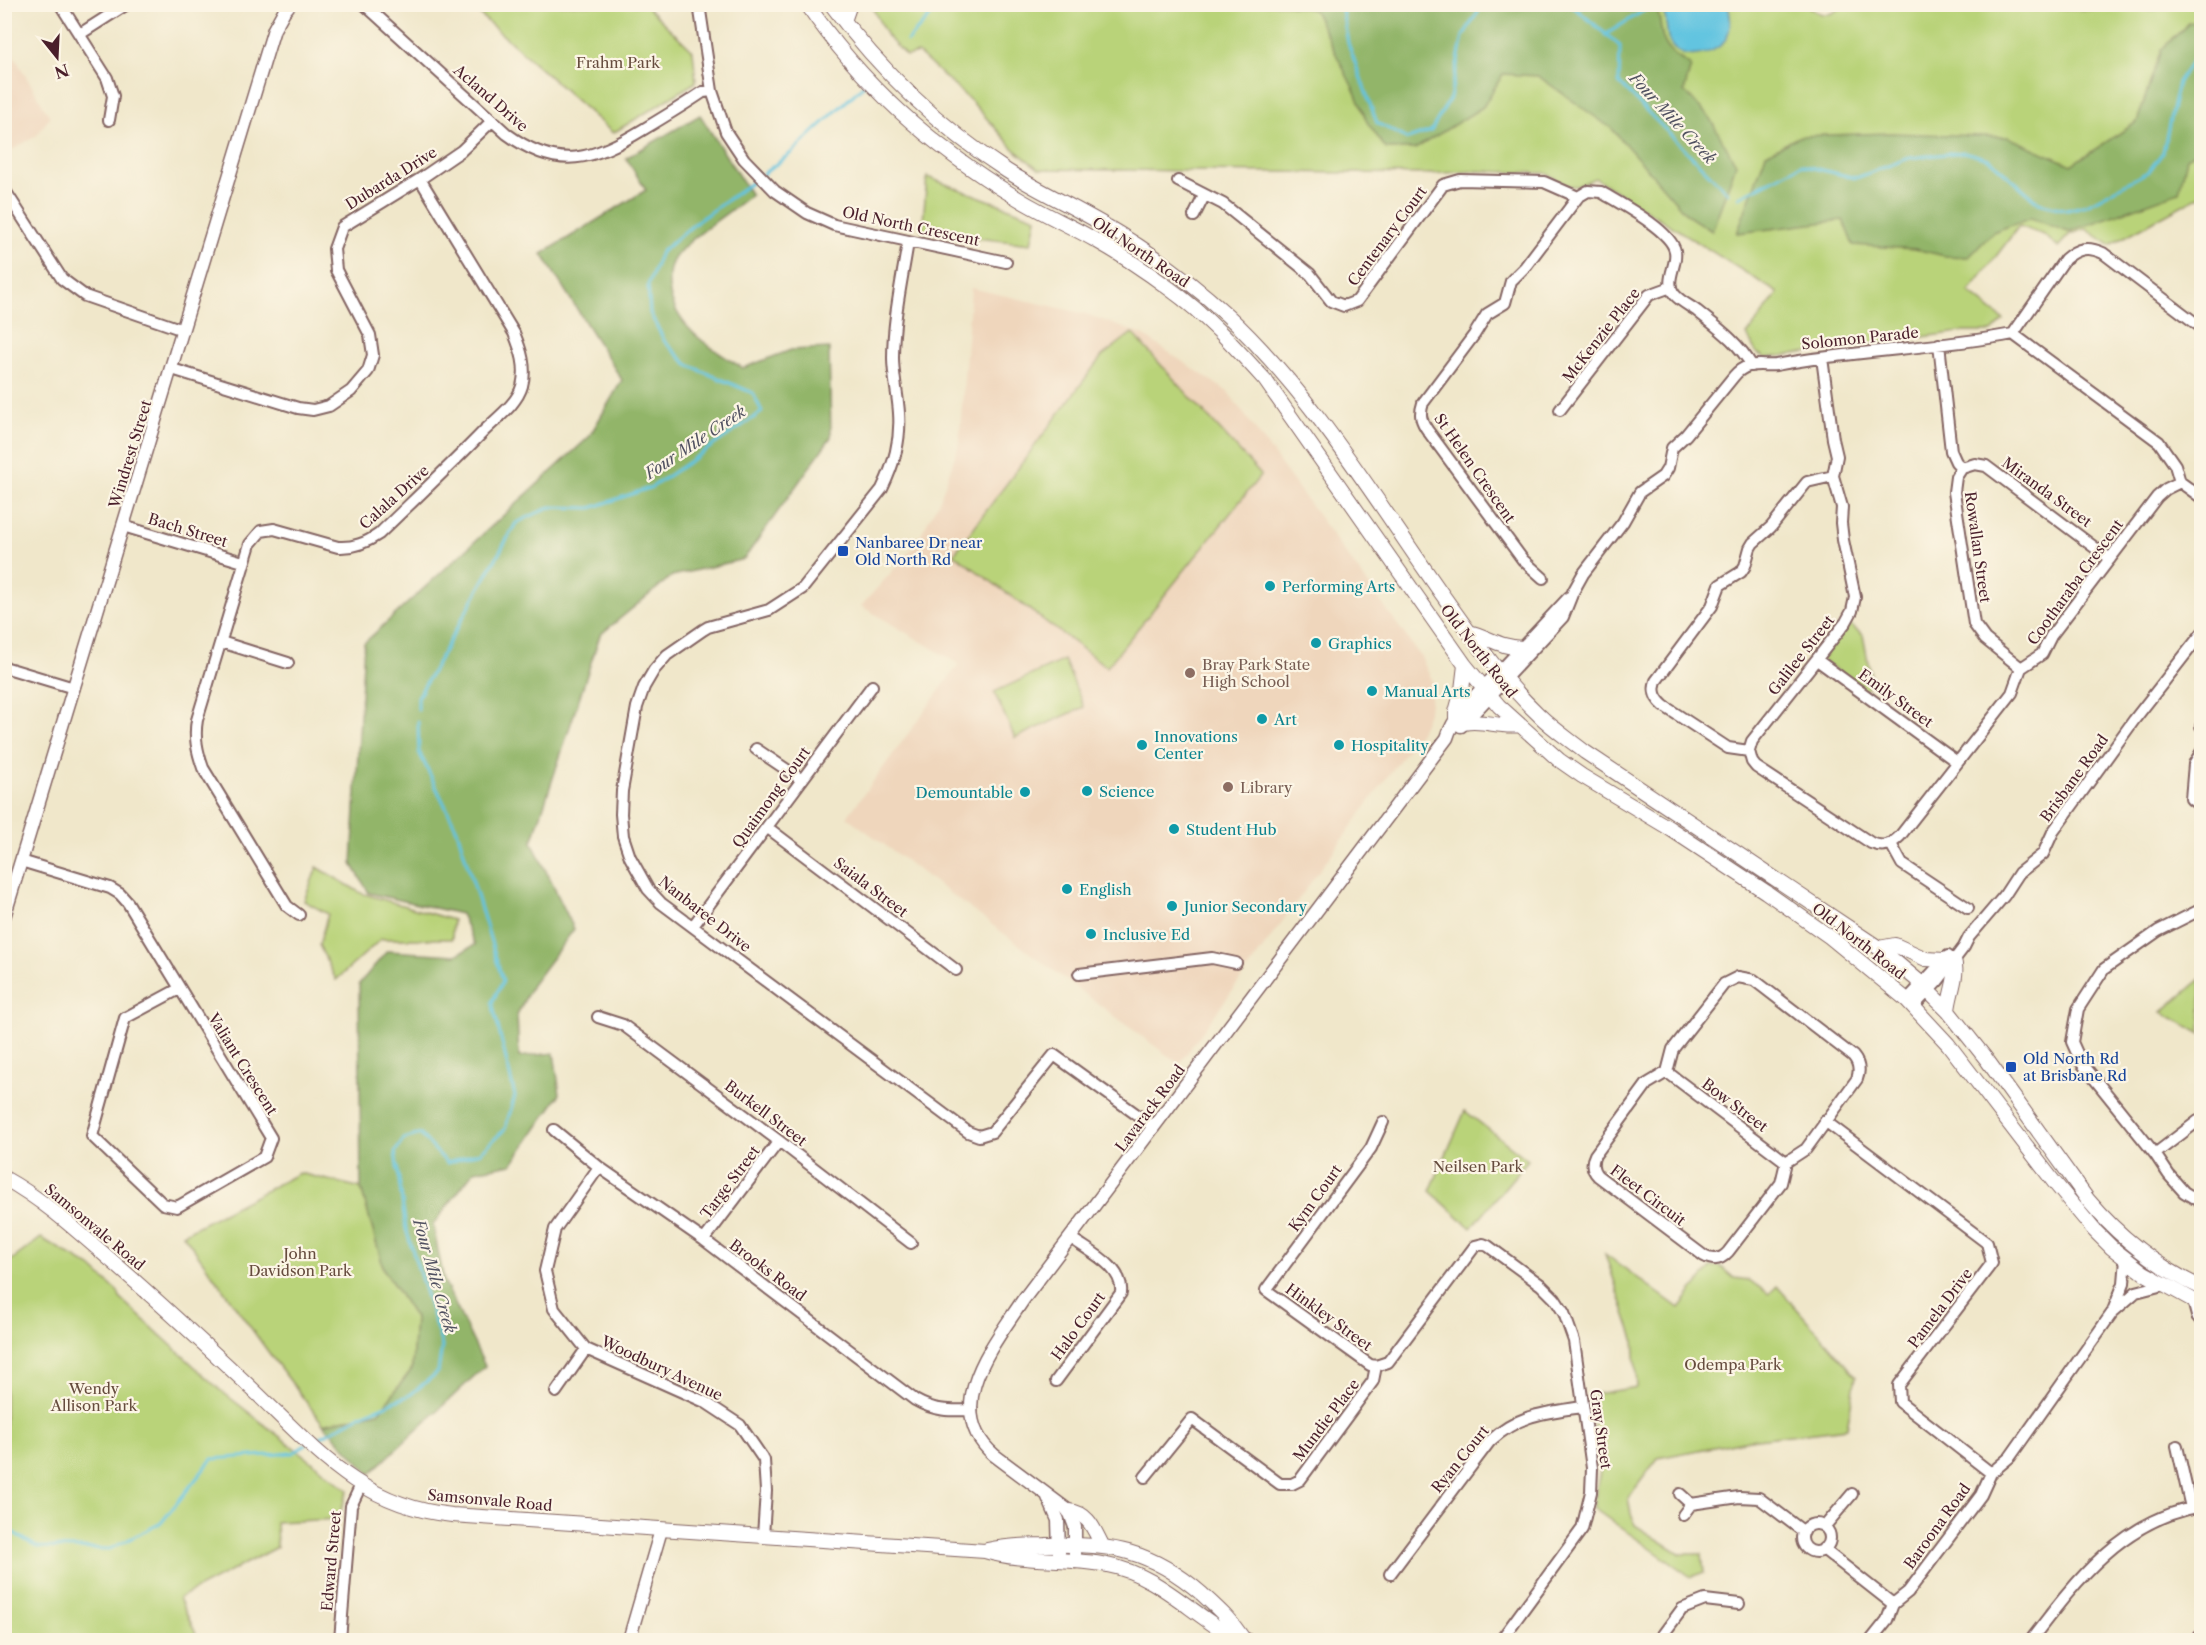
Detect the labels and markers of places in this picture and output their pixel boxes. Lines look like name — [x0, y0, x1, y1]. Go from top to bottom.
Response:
place label: Nanbaree Dr near Old North Rd — [855, 533, 983, 569]
marker: Nanbaree Dr near Old North Rd — [836, 544, 850, 558]
place label: Performing Arts — [1282, 577, 1395, 596]
marker: Performing Arts — [1263, 579, 1277, 593]
place label: Graphics — [1328, 634, 1392, 653]
marker: Graphics — [1309, 636, 1323, 650]
place label: Bray Park State High School — [1202, 655, 1310, 691]
marker: Bray Park State High School — [1183, 666, 1197, 680]
place label: Manual Arts — [1384, 682, 1471, 701]
marker: Manual Arts — [1365, 684, 1379, 698]
place label: Art — [1273, 710, 1297, 729]
marker: Art — [1255, 712, 1269, 726]
place label: Innovations Center — [1154, 727, 1238, 763]
place label: Hospitality — [1351, 736, 1430, 755]
marker: Innovations Center — [1135, 738, 1149, 752]
marker: Hospitality — [1332, 738, 1346, 752]
place label: Library — [1240, 778, 1293, 797]
marker: Library — [1221, 780, 1235, 794]
place label: Science — [1099, 782, 1155, 801]
place label: Demountable — [916, 783, 1013, 802]
marker: Science — [1080, 784, 1094, 798]
marker: Demountable — [1018, 785, 1032, 799]
place label: Student Hub — [1186, 820, 1277, 839]
marker: Student Hub — [1167, 822, 1181, 836]
place label: English — [1079, 880, 1132, 899]
marker: English — [1060, 882, 1074, 896]
place label: Junior Secondary — [1182, 897, 1308, 916]
marker: Junior Secondary — [1165, 899, 1179, 913]
place label: Inclusive Ed — [1103, 925, 1190, 944]
marker: Inclusive Ed — [1084, 927, 1098, 941]
place label: Old North Rd at Brisbane Rd — [2023, 1049, 2127, 1085]
marker: Old North Rd at Brisbane Rd — [2004, 1060, 2018, 1074]

